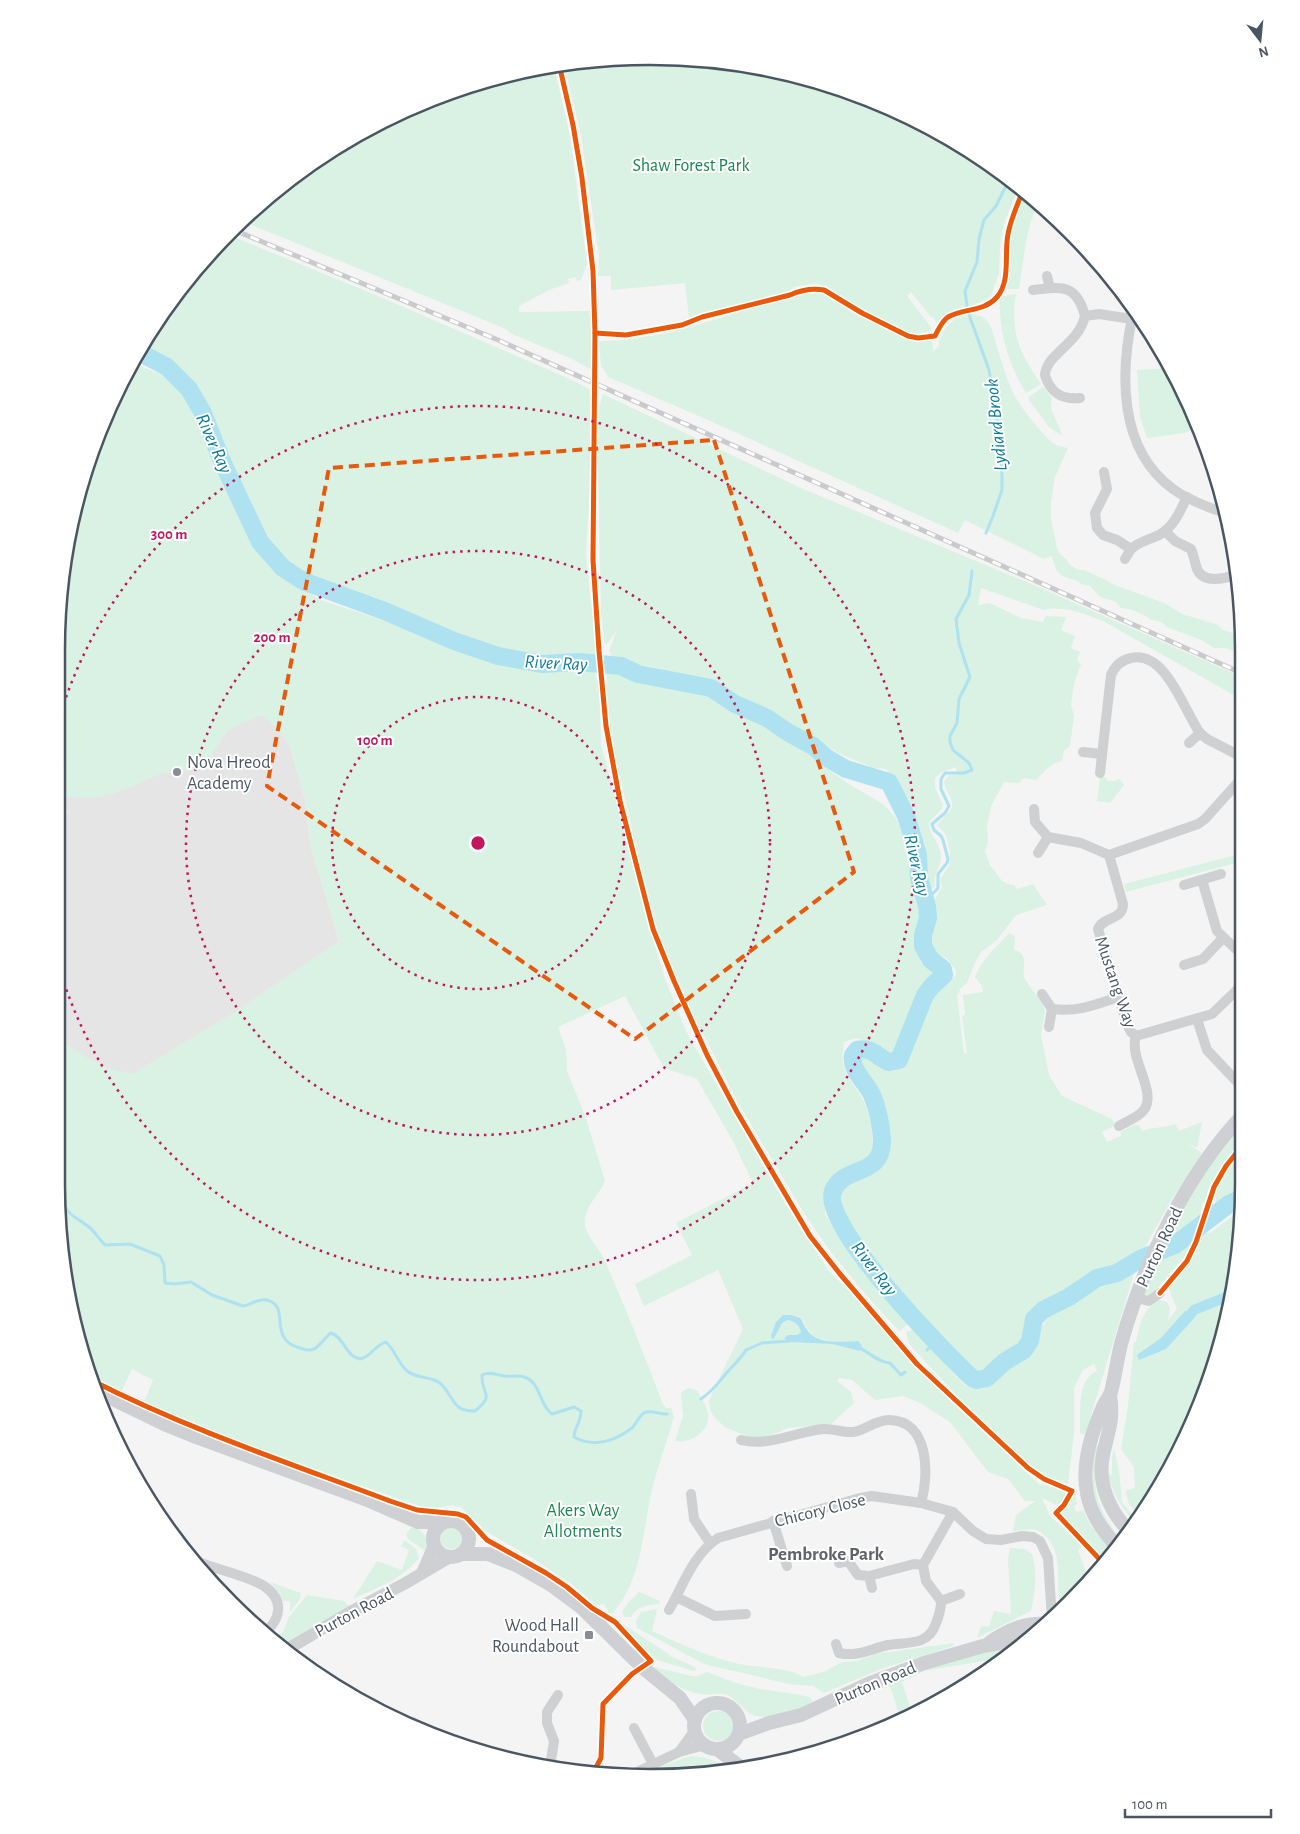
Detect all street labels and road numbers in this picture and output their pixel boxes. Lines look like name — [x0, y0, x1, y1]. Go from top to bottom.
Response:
street label: Mustang Way — [1091, 934, 1139, 1031]
street label: Purton Road — [1134, 1205, 1186, 1290]
street label: Chicory Close — [773, 1491, 868, 1531]
street label: Purton Road — [312, 1585, 397, 1641]
street label: Purton Road — [832, 1659, 919, 1709]

